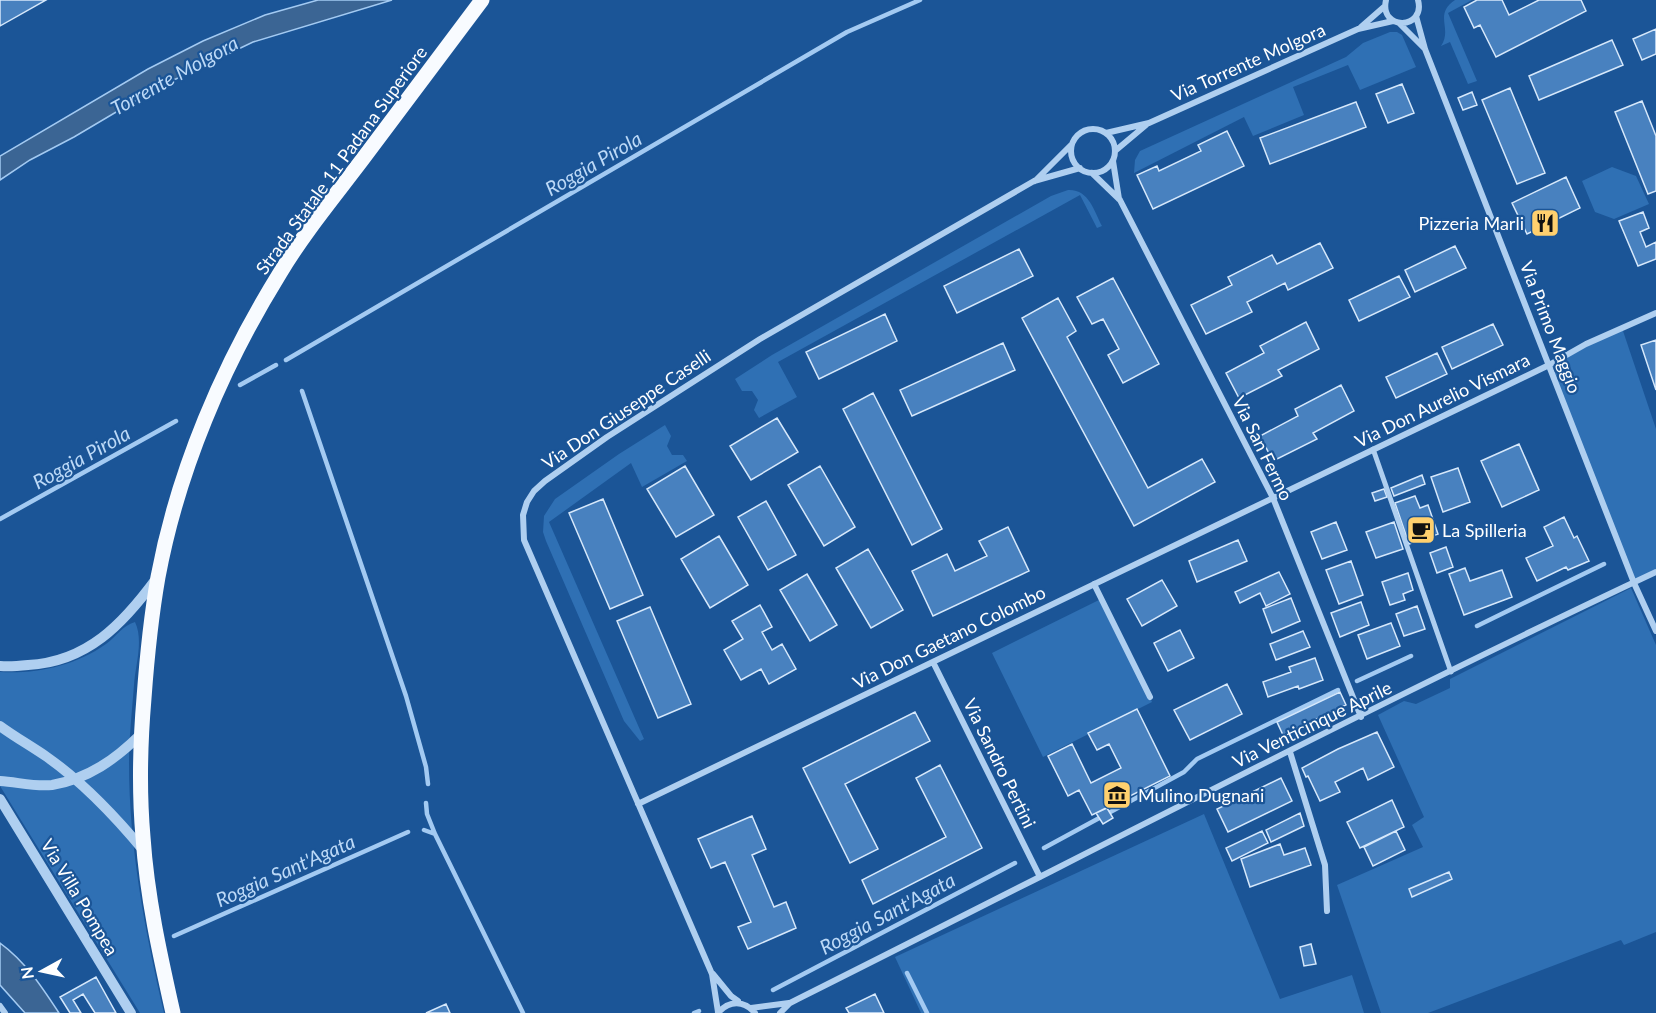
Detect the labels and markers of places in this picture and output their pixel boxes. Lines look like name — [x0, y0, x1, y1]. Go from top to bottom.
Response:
restaurant icon: Pizzeria Marli — [1529, 207, 1561, 239]
place label: Pizzeria Marli — [1418, 212, 1524, 234]
cafe icon: La Spilleria — [1405, 514, 1437, 546]
place label: La Spilleria — [1442, 519, 1527, 541]
museum icon: Mulino Dugnani — [1101, 779, 1133, 811]
place label: Mulino Dugnani — [1138, 784, 1264, 806]

